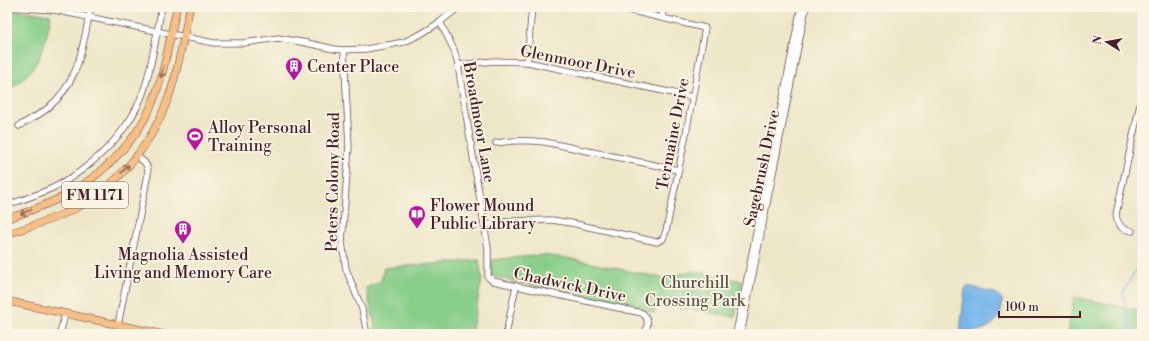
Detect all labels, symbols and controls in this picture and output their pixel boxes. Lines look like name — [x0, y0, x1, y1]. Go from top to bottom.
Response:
north arrow — [1087, 22, 1127, 62]
text: N — [1090, 34, 1106, 46]
street label: Glenmoor Drive — [518, 41, 637, 83]
building icon: Center Place — [284, 56, 304, 81]
place label: Center Place — [307, 57, 399, 77]
street label: Broadmoor Lane — [458, 59, 500, 184]
one-way arrow — [158, 65, 165, 78]
street label: Termaine Drive — [652, 76, 694, 192]
street label: Sagebrush Drive — [740, 108, 784, 229]
street label: Peters Colony Road — [322, 112, 344, 252]
place label: Alloy Personal Training — [207, 118, 312, 156]
sports icon: Alloy Personal Training — [185, 126, 205, 151]
one-way arrow — [121, 164, 130, 174]
road number: FM 1171 — [62, 182, 128, 208]
place label: Flower Mound Public Library — [430, 196, 536, 234]
library icon: Flower Mound Public Library — [407, 204, 427, 229]
one-way arrow — [20, 209, 33, 216]
building icon: Magnolia Assisted Living and Memory Care — [173, 219, 193, 244]
place label: Magnolia Assisted Living and Memory Care — [94, 245, 272, 283]
street label: Chadwick Drive — [512, 263, 628, 307]
park label: Churchill Crossing Park — [645, 273, 747, 311]
scale bar — [999, 293, 1080, 319]
text: 100 m — [1005, 300, 1039, 315]

